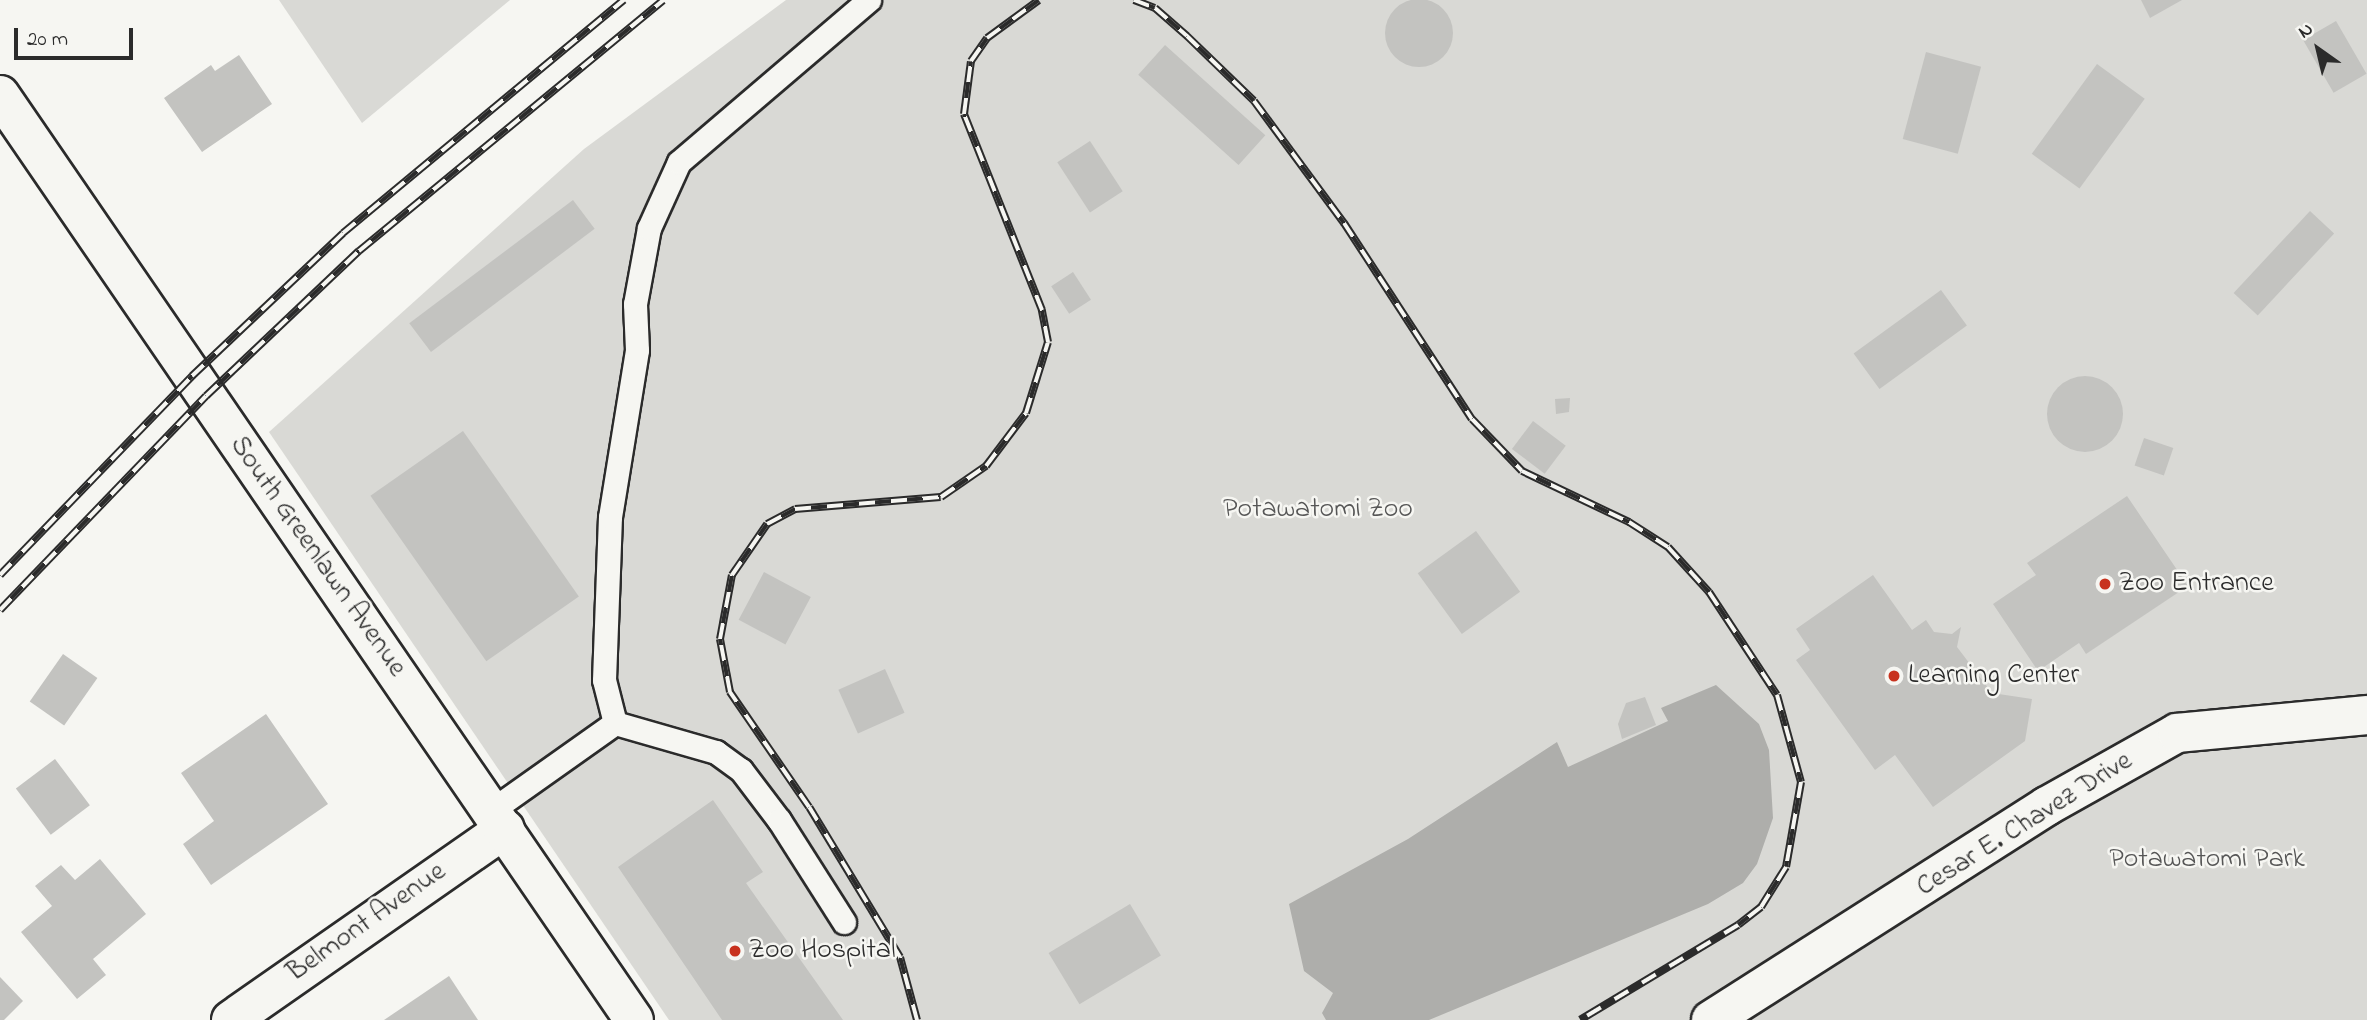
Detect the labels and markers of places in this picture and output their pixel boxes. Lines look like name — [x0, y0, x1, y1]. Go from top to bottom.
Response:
place label: Zoo Entrance — [2119, 567, 2274, 601]
marker: Zoo Entrance — [2097, 576, 2113, 592]
place label: Learning Center — [1908, 659, 2079, 693]
marker: Learning Center — [1886, 668, 1902, 684]
place label: Zoo Hospital — [749, 934, 896, 968]
marker: Zoo Hospital — [727, 943, 743, 959]

